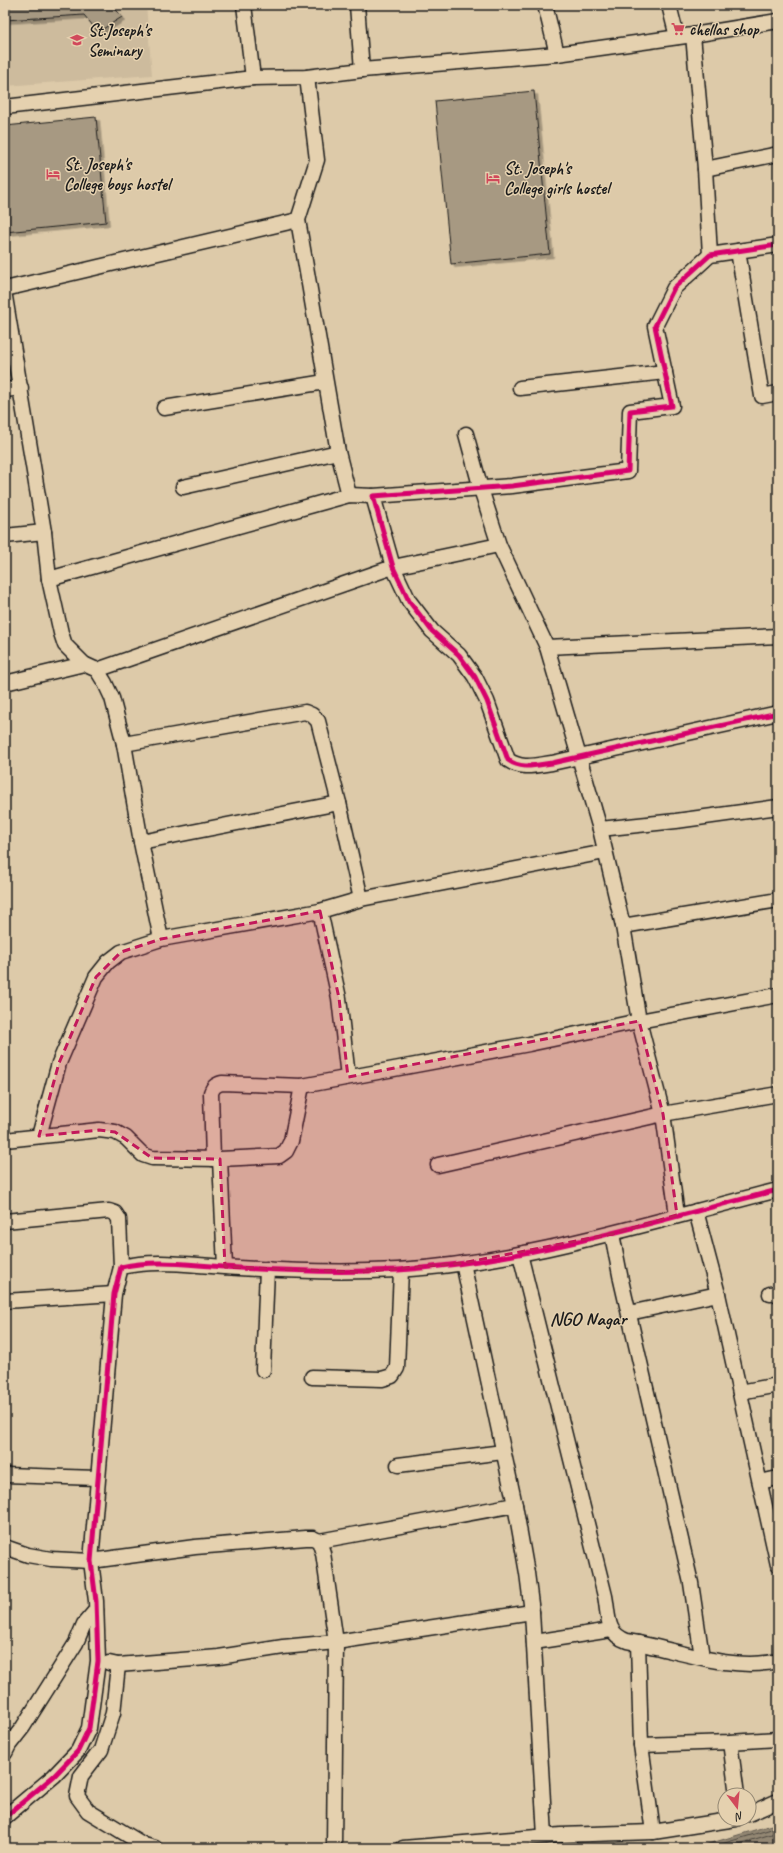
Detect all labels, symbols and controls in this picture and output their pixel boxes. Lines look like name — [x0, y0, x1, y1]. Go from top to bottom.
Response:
place label: chellas shop — [689, 19, 760, 40]
place label: St.Joseph's Seminary — [88, 20, 153, 61]
supermarket icon: chellas shop — [670, 21, 686, 37]
school or university icon: St.Joseph's Seminary — [69, 32, 85, 48]
place label: St. Joseph's College boys hostel — [64, 154, 174, 195]
place label: St. Joseph's College girls hostel — [504, 158, 612, 199]
hotel icon: St. Joseph's College boys hostel — [45, 166, 61, 182]
hotel icon: St. Joseph's College girls hostel — [485, 170, 501, 186]
district label: NGO Nagar — [550, 1307, 628, 1331]
north arrow — [717, 1787, 757, 1827]
text: N — [732, 1809, 745, 1825]

